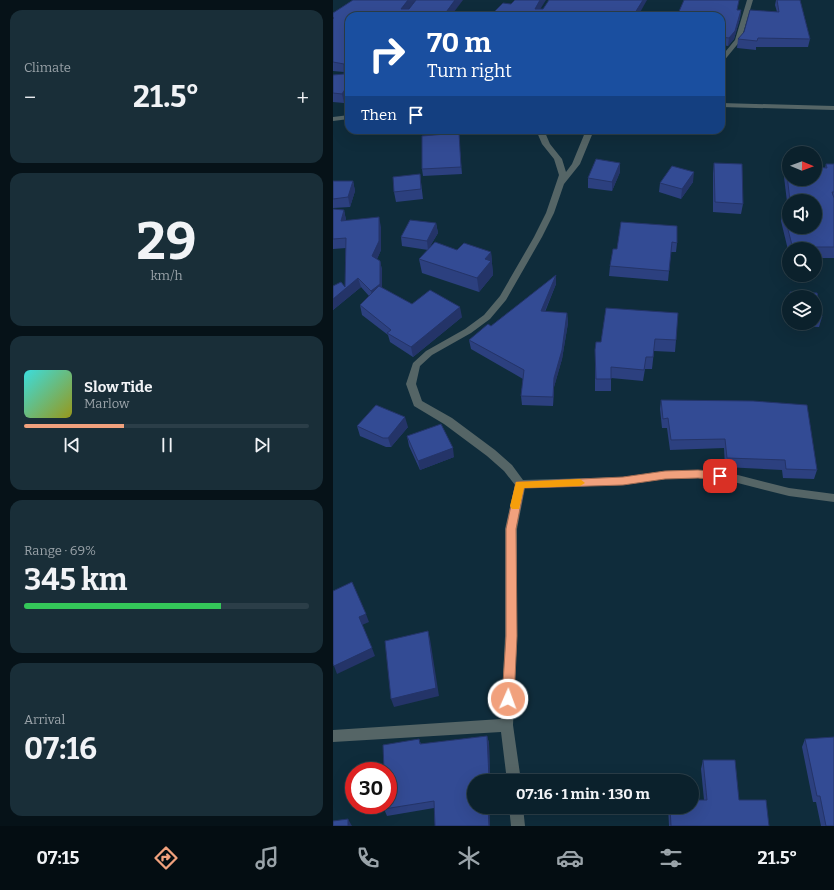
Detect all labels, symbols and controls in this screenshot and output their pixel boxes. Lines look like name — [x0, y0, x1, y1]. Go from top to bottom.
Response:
text: 70 m — [427, 26, 491, 59]
icon: right — [361, 28, 413, 80]
text: Climate — [24, 60, 71, 75]
text: Turn right — [427, 60, 512, 82]
text: 21.5° — [133, 79, 199, 115]
text: − — [24, 84, 36, 111]
text: + — [296, 84, 309, 111]
icon: arrive — [405, 104, 427, 126]
text: Then — [361, 106, 397, 124]
north arrow — [782, 146, 822, 186]
map controls — [782, 146, 822, 330]
button: sound — [782, 194, 822, 234]
text: 29 — [136, 210, 197, 273]
button: search — [782, 242, 822, 282]
text: km/h — [150, 268, 183, 283]
button: layers — [782, 290, 822, 330]
text: Slow Tide — [84, 378, 152, 396]
text: Marlow — [84, 396, 129, 411]
icon: previous — [61, 434, 83, 456]
icon: pause — [156, 434, 178, 456]
icon: next — [251, 434, 273, 456]
pin — [703, 459, 737, 493]
icon: arrive — [709, 465, 731, 487]
text: Range · 69% — [24, 543, 96, 558]
text: 345 km — [24, 562, 127, 598]
position arrow — [487, 678, 529, 720]
text: Arrival — [24, 712, 65, 727]
text: 07:16 — [24, 731, 97, 767]
speed limit sign: 30 — [345, 762, 397, 814]
text: 07:16 · 1 min · 130 m — [516, 785, 650, 803]
icon: directions — [152, 844, 180, 872]
icon: music — [253, 844, 281, 872]
icon: phone — [354, 844, 382, 872]
icon: climate — [455, 844, 483, 872]
icon: car — [556, 844, 584, 872]
icon: filters — [657, 844, 685, 872]
text: 07:15 — [36, 847, 79, 869]
text: 21.5° — [758, 847, 797, 869]

